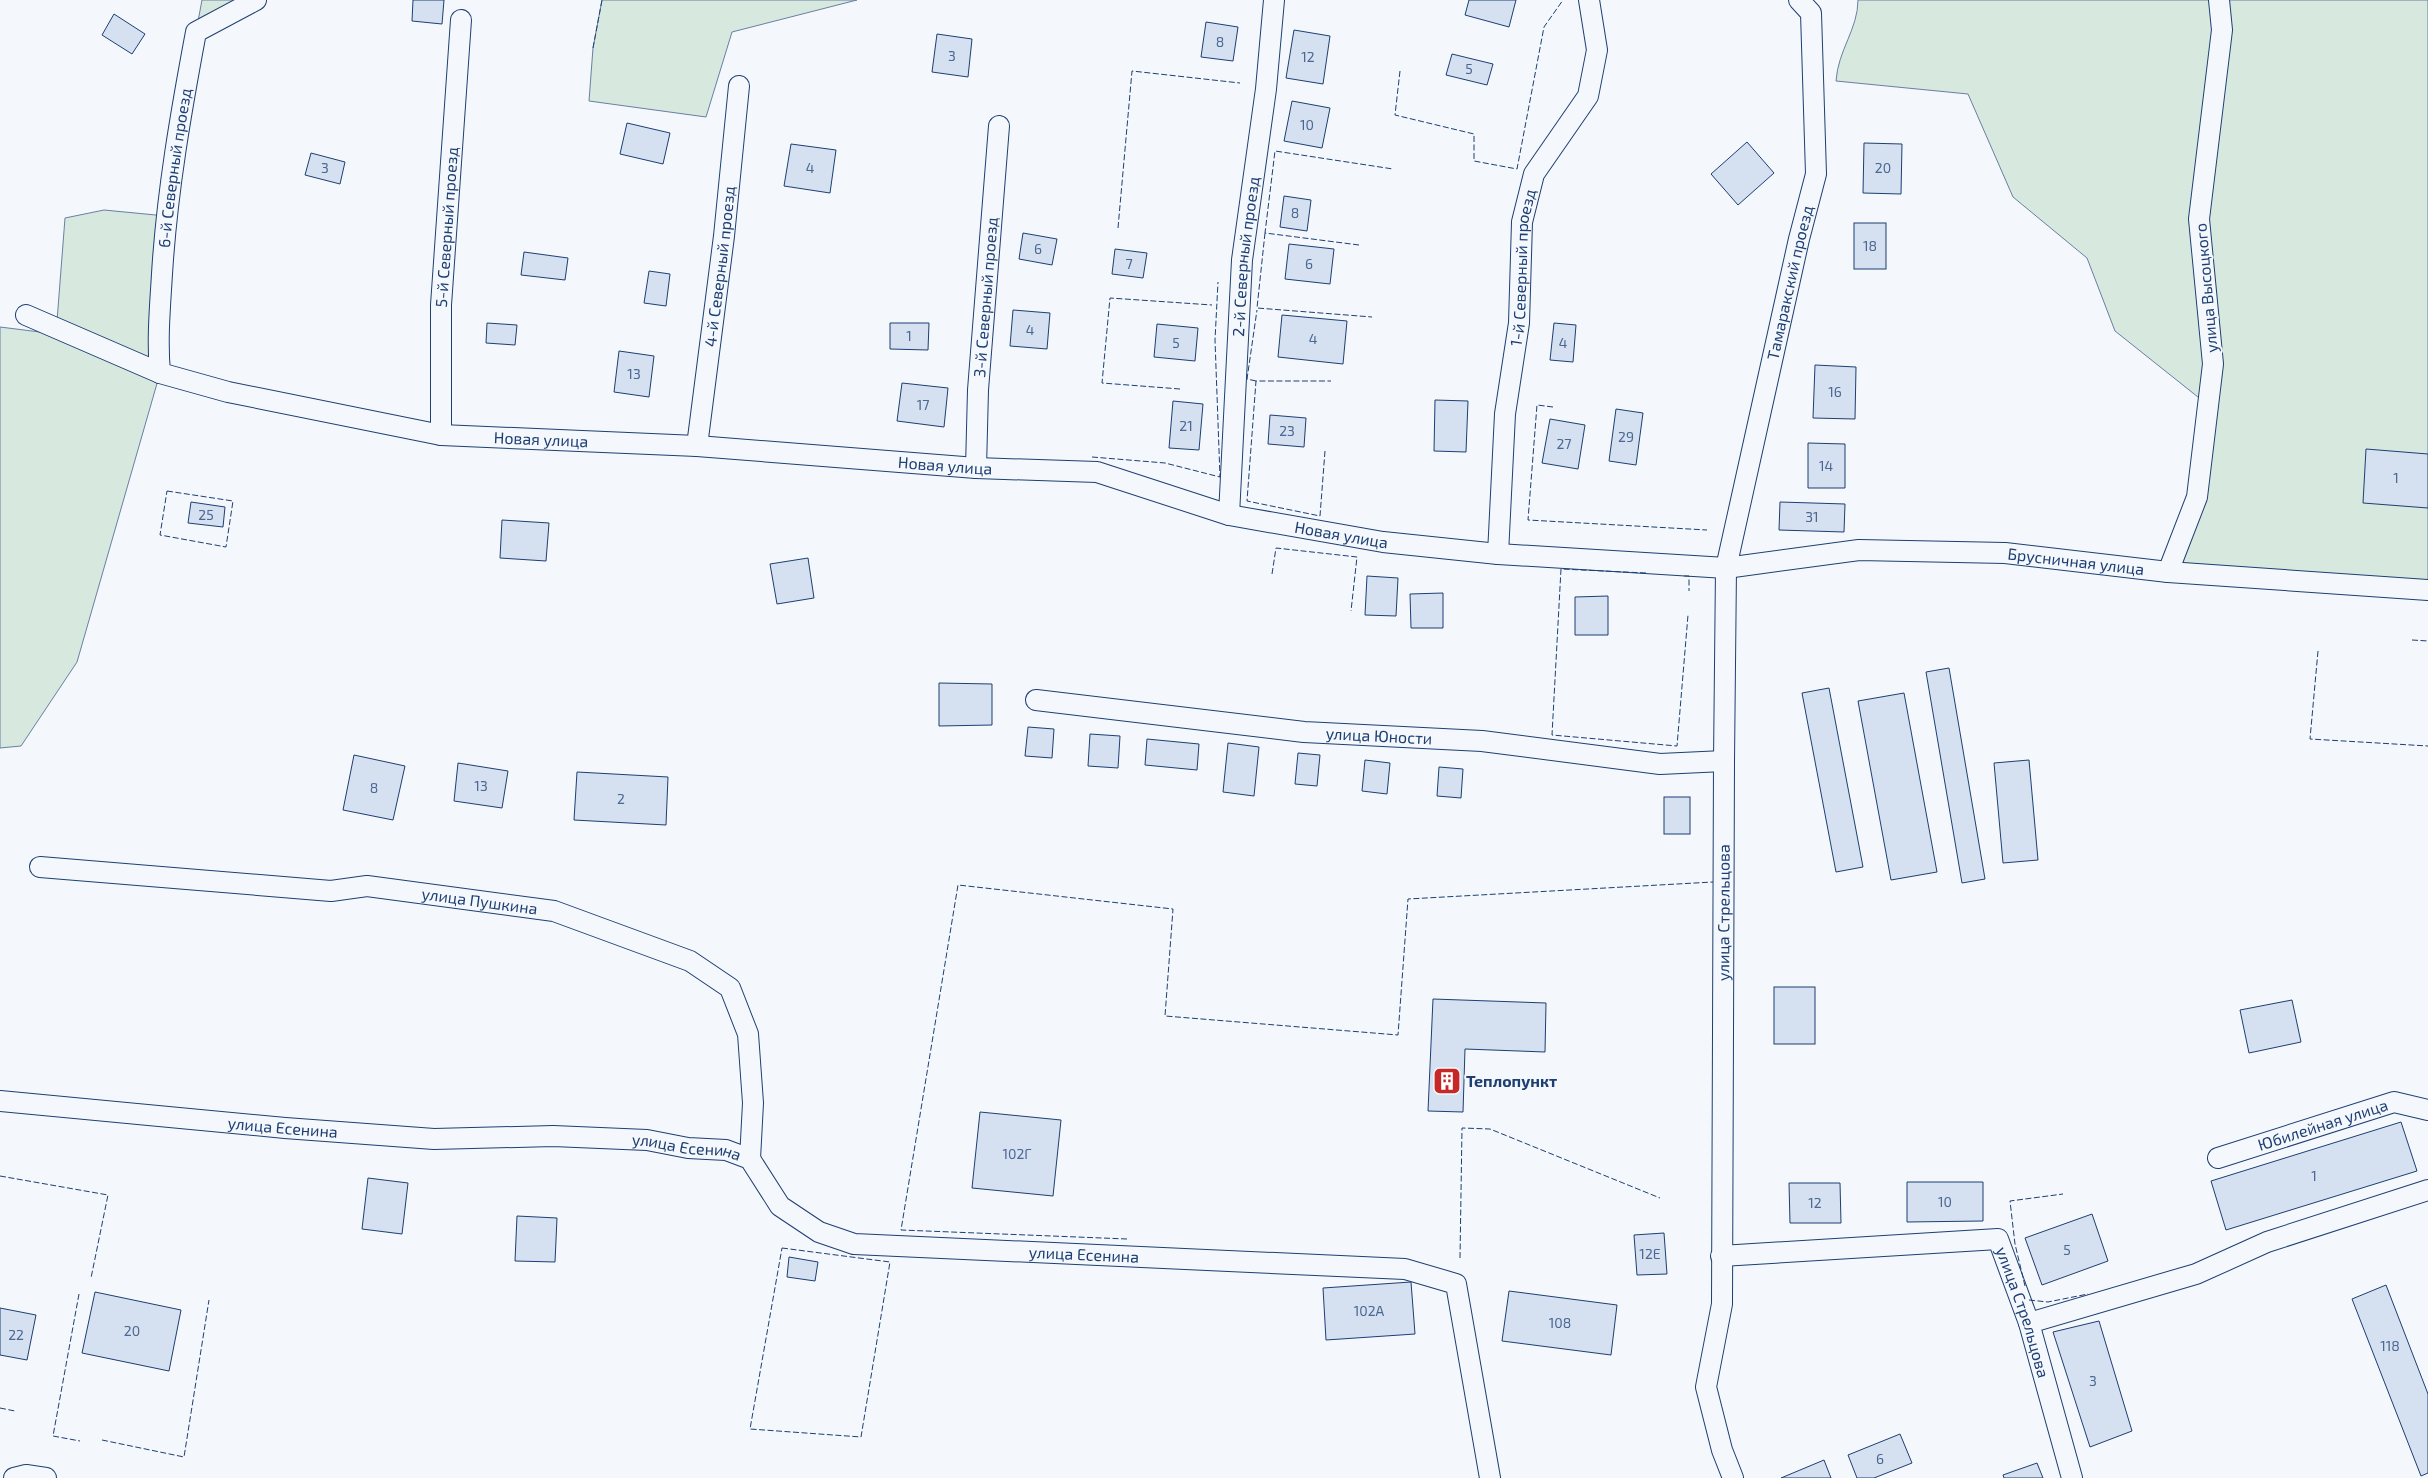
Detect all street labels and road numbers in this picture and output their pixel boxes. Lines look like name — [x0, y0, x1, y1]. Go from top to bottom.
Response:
street label: 6-й Северный проезд — [154, 86, 195, 249]
street label: 5-й Северный проезд — [431, 146, 461, 308]
street label: 2-й Северный проезд — [1228, 175, 1263, 337]
street label: 4-й Северный проезд — [700, 185, 738, 348]
street label: 1-й Северный проезд — [1506, 187, 1539, 348]
street label: Тамаракский проезд — [1762, 203, 1816, 362]
street label: 3-й Северный проезд — [969, 216, 1001, 378]
street label: улица Высоцкого — [2190, 222, 2222, 354]
street label: Новая улица — [493, 427, 589, 450]
street label: Новая улица — [897, 452, 993, 478]
street label: Новая улица — [1293, 517, 1389, 551]
street label: Брусничная улица — [2007, 543, 2145, 578]
street label: улица Юности — [1325, 723, 1433, 747]
street label: улица Стрельцова — [1713, 844, 1733, 981]
street label: улица Пушкина — [421, 883, 539, 918]
street label: Юбилейная улица — [2255, 1095, 2390, 1154]
street label: улица Есенина — [227, 1113, 339, 1141]
street label: улица Есенина — [632, 1129, 744, 1164]
street label: улица Есенина — [1028, 1242, 1139, 1266]
street label: улица Стрельцова — [1992, 1244, 2054, 1380]

